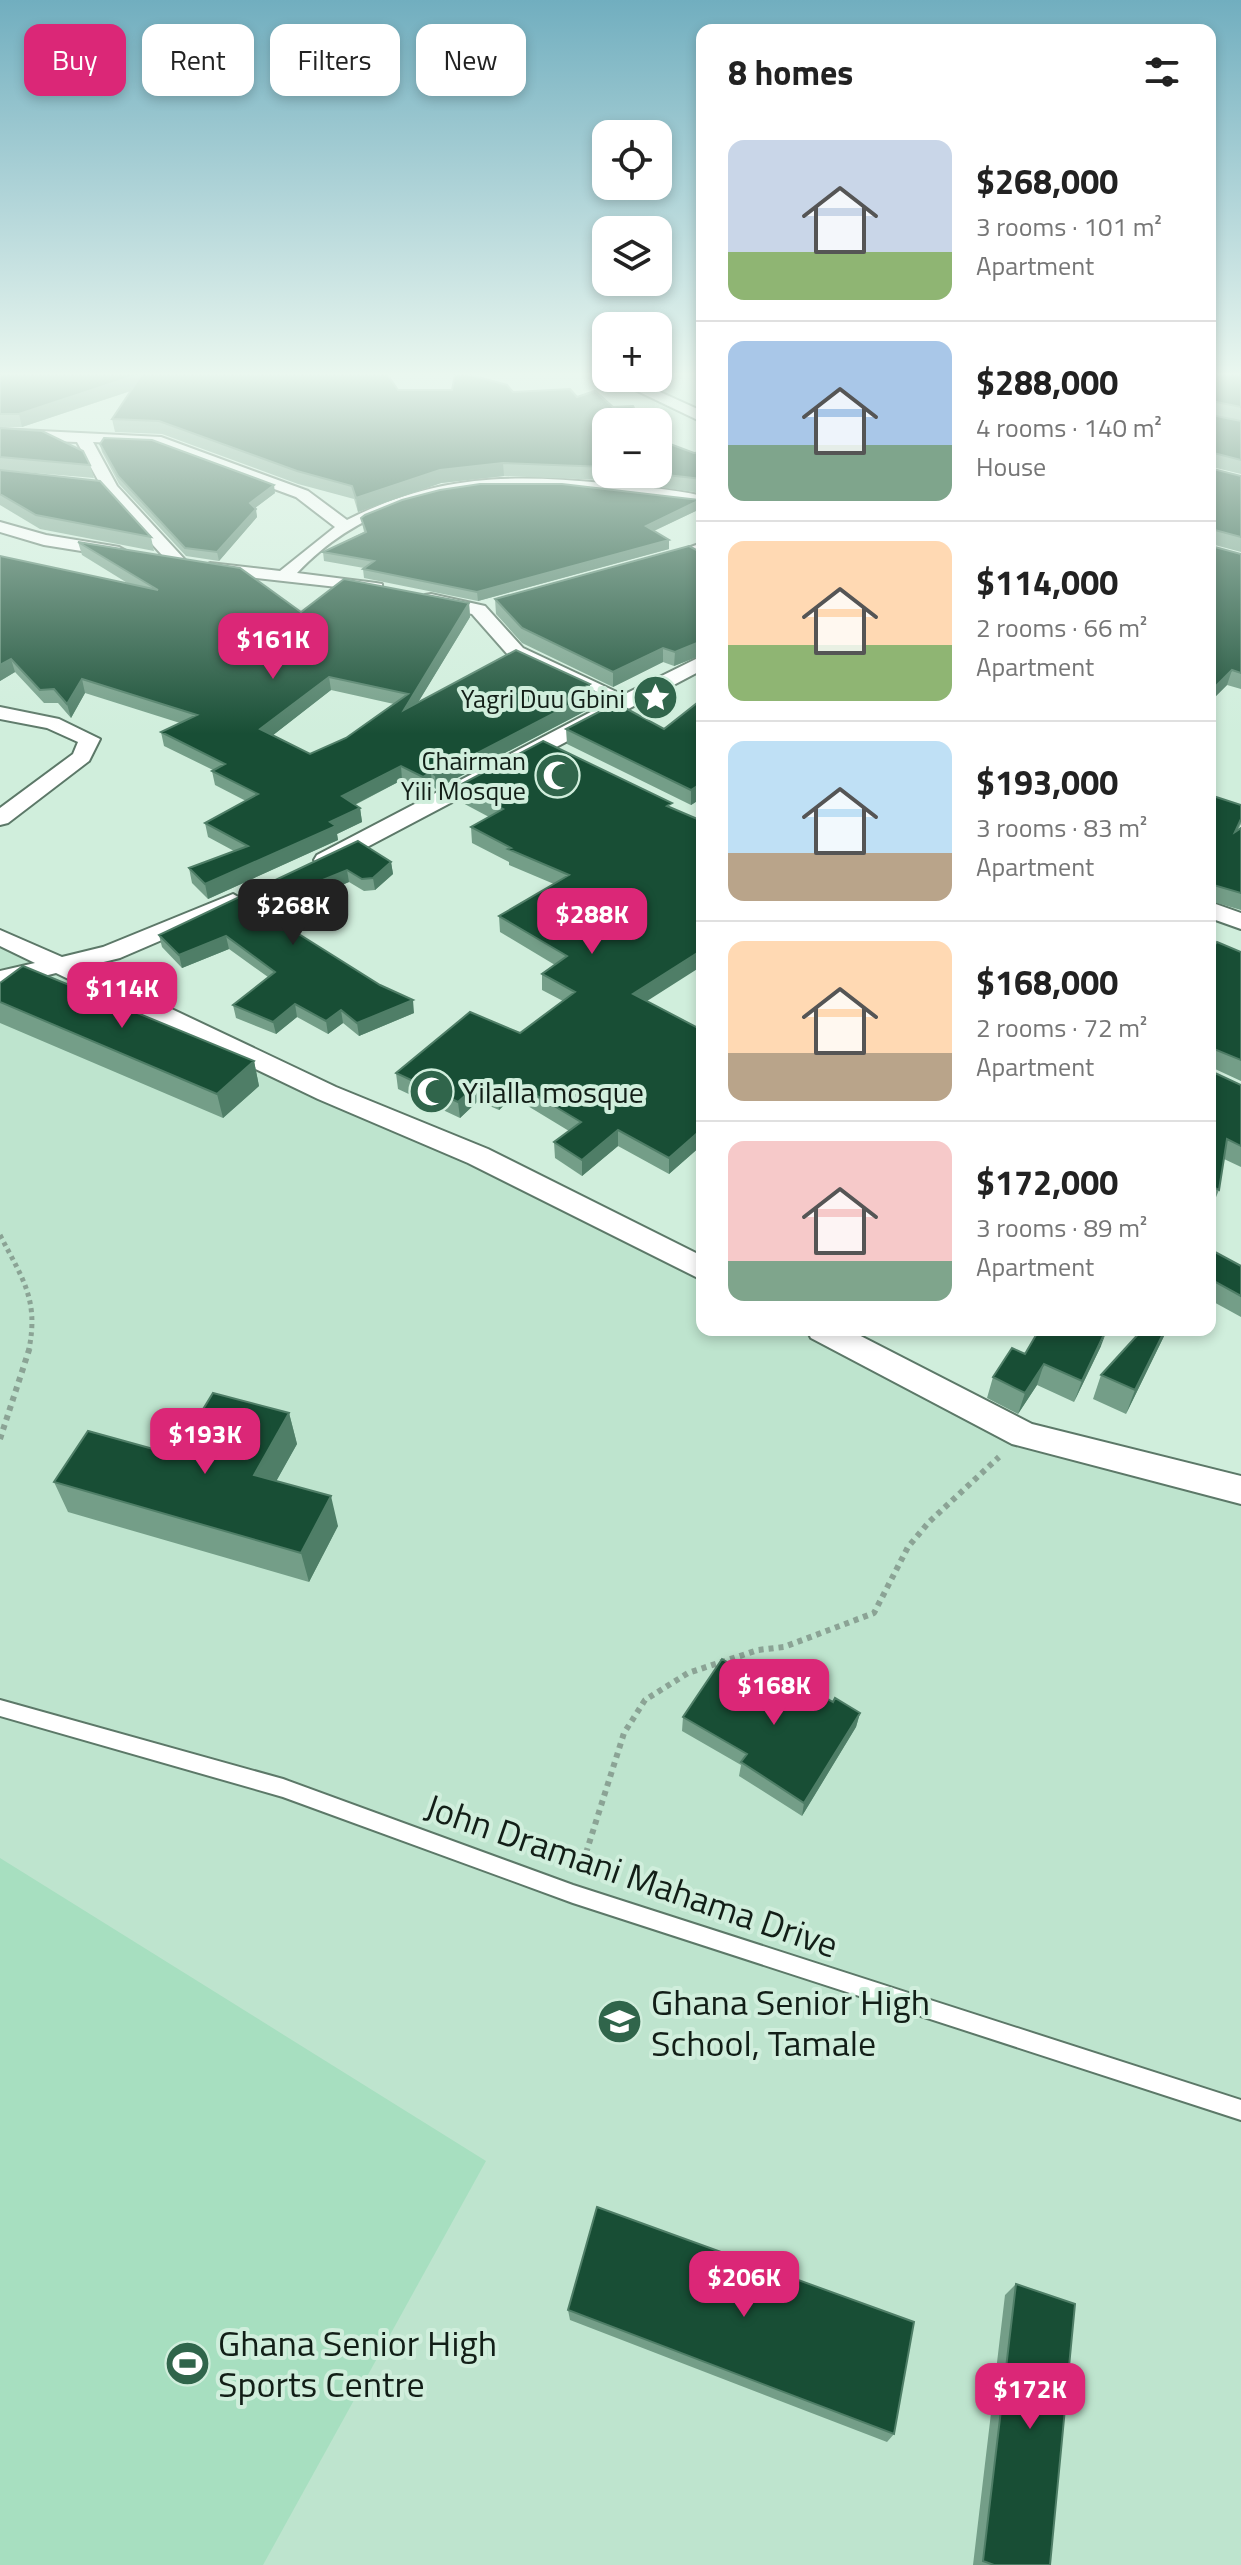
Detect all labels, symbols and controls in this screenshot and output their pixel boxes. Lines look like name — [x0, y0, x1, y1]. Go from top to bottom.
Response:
chip: Buy — [24, 24, 126, 96]
chip: Rent — [142, 24, 254, 96]
chip: Filters — [270, 24, 400, 96]
chip: New — [416, 24, 526, 96]
text: 8 homes — [728, 46, 853, 98]
icon: filters — [1140, 50, 1184, 94]
map controls — [592, 120, 672, 488]
button: locate — [592, 120, 672, 200]
text: $268,000 — [976, 155, 1118, 207]
icon: home — [792, 172, 888, 268]
text: 3 rooms · 101 m² — [976, 207, 1162, 246]
button: layers — [592, 216, 672, 296]
text: Apartment — [976, 246, 1094, 285]
button: + — [592, 312, 672, 392]
text: $288,000 — [976, 356, 1118, 408]
icon: home — [792, 373, 888, 469]
button: − — [592, 408, 672, 488]
text: 4 rooms · 140 m² — [976, 408, 1162, 447]
text: House — [976, 447, 1046, 486]
text: $114,000 — [976, 556, 1118, 608]
icon: home — [792, 573, 888, 669]
text: 2 rooms · 66 m² — [976, 608, 1147, 647]
pin: $161K — [217, 613, 329, 681]
text: $161K — [236, 619, 310, 658]
text: Apartment — [976, 647, 1094, 686]
place icon: Yagri Duu Gbini — [632, 674, 680, 722]
place label: Yagri Duu Gbini — [461, 679, 625, 718]
place label: Chairman Yili Mosque — [401, 741, 526, 810]
mosque icon: Chairman Yili Mosque — [533, 751, 581, 799]
text: $193,000 — [976, 756, 1118, 808]
icon: home — [792, 773, 888, 869]
text: 3 rooms · 83 m² — [976, 808, 1147, 847]
text: Apartment — [976, 847, 1094, 886]
pin: $268K — [237, 879, 349, 947]
text: $268K — [256, 885, 330, 924]
pin: $288K — [536, 888, 648, 956]
text: $288K — [555, 894, 629, 933]
text: $168,000 — [976, 956, 1118, 1008]
pin: $114K — [66, 962, 178, 1030]
text: $114K — [85, 968, 159, 1007]
icon: home — [792, 973, 888, 1069]
text: 2 rooms · 72 m² — [976, 1008, 1147, 1047]
text: Apartment — [976, 1047, 1094, 1086]
mosque icon: Yilalla mosque — [407, 1068, 455, 1116]
place label: Yilalla mosque — [462, 1069, 644, 1115]
text: $172,000 — [976, 1156, 1118, 1208]
icon: home — [792, 1173, 888, 1269]
text: 3 rooms · 89 m² — [976, 1208, 1147, 1247]
text: Apartment — [976, 1247, 1094, 1286]
pin: $193K — [149, 1408, 261, 1476]
text: $193K — [168, 1414, 242, 1453]
pin: $168K — [718, 1659, 830, 1727]
text: $168K — [737, 1665, 811, 1704]
street label: John Dramani Mahama Drive — [418, 1778, 846, 1972]
place label: Ghana Senior High School, Tamale — [651, 1974, 930, 2070]
school or university icon: Ghana Senior High School, Tamale — [596, 1998, 644, 2046]
pin: $206K — [688, 2251, 800, 2319]
text: $206K — [707, 2257, 781, 2296]
place label: Ghana Senior High Sports Centre — [218, 2315, 497, 2411]
sports icon: Ghana Senior High Sports Centre — [163, 2339, 211, 2387]
pin: $172K — [974, 2363, 1086, 2431]
text: $172K — [993, 2369, 1067, 2408]

